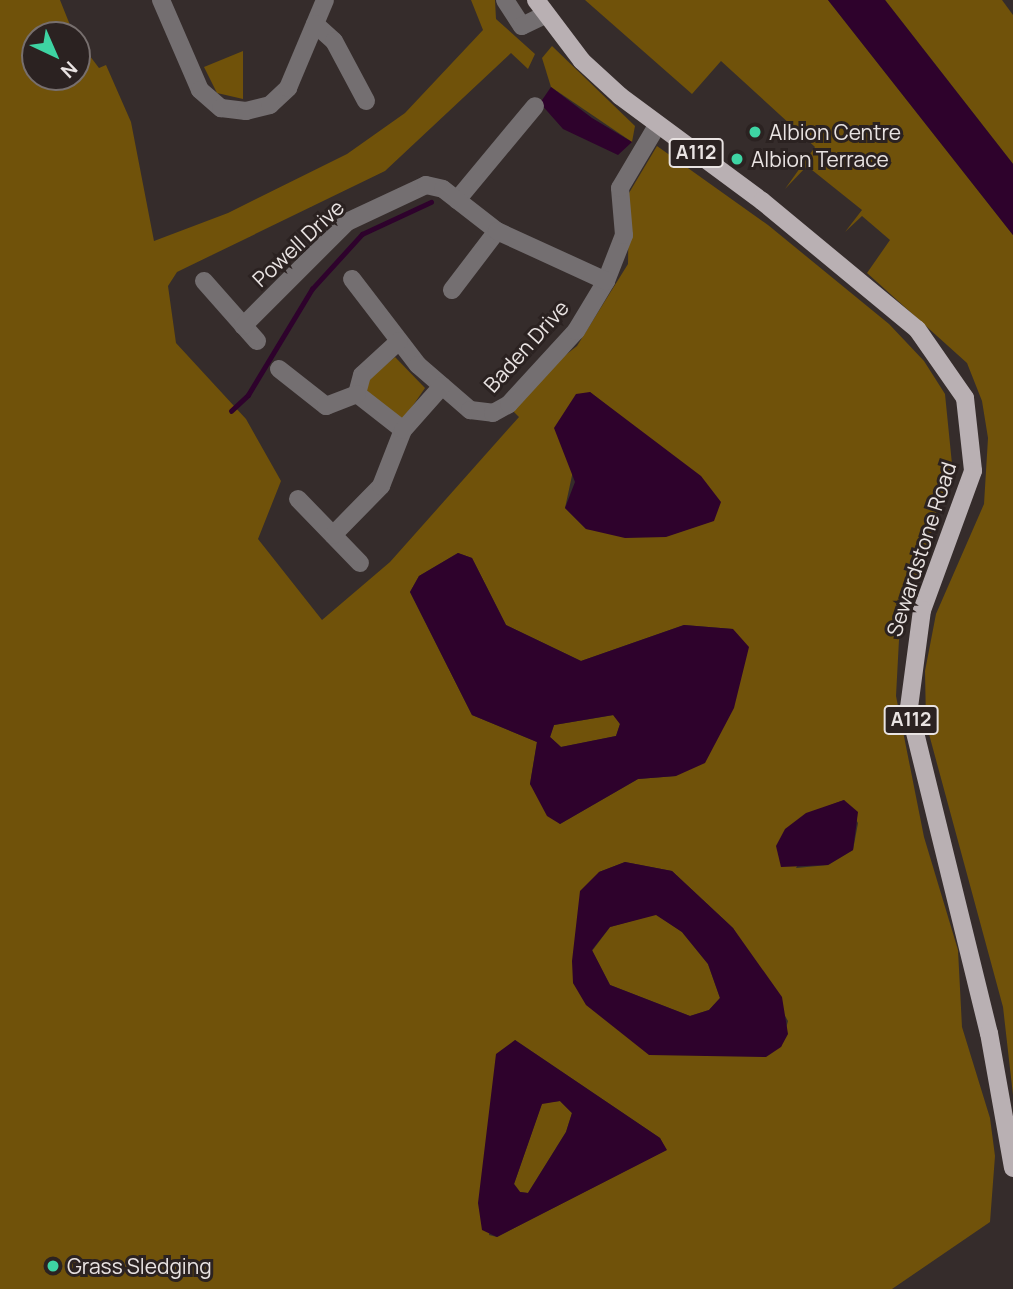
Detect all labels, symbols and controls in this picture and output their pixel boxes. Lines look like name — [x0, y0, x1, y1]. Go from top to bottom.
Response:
north arrow — [21, 21, 91, 91]
text: N — [55, 56, 83, 84]
place label: Albion Centre — [769, 119, 901, 145]
marker: Albion Centre — [747, 124, 763, 140]
road number: A112 — [668, 138, 724, 168]
place label: Albion Terrace — [751, 146, 889, 172]
marker: Albion Terrace — [729, 151, 745, 167]
street label: Powell Drive — [247, 194, 349, 292]
street label: Baden Drive — [478, 295, 574, 397]
street label: Sewardstone Road — [881, 459, 961, 639]
road number: A112 — [883, 705, 939, 736]
place label: Grass Sledging — [67, 1253, 212, 1279]
marker: Grass Sledging — [45, 1258, 61, 1274]

